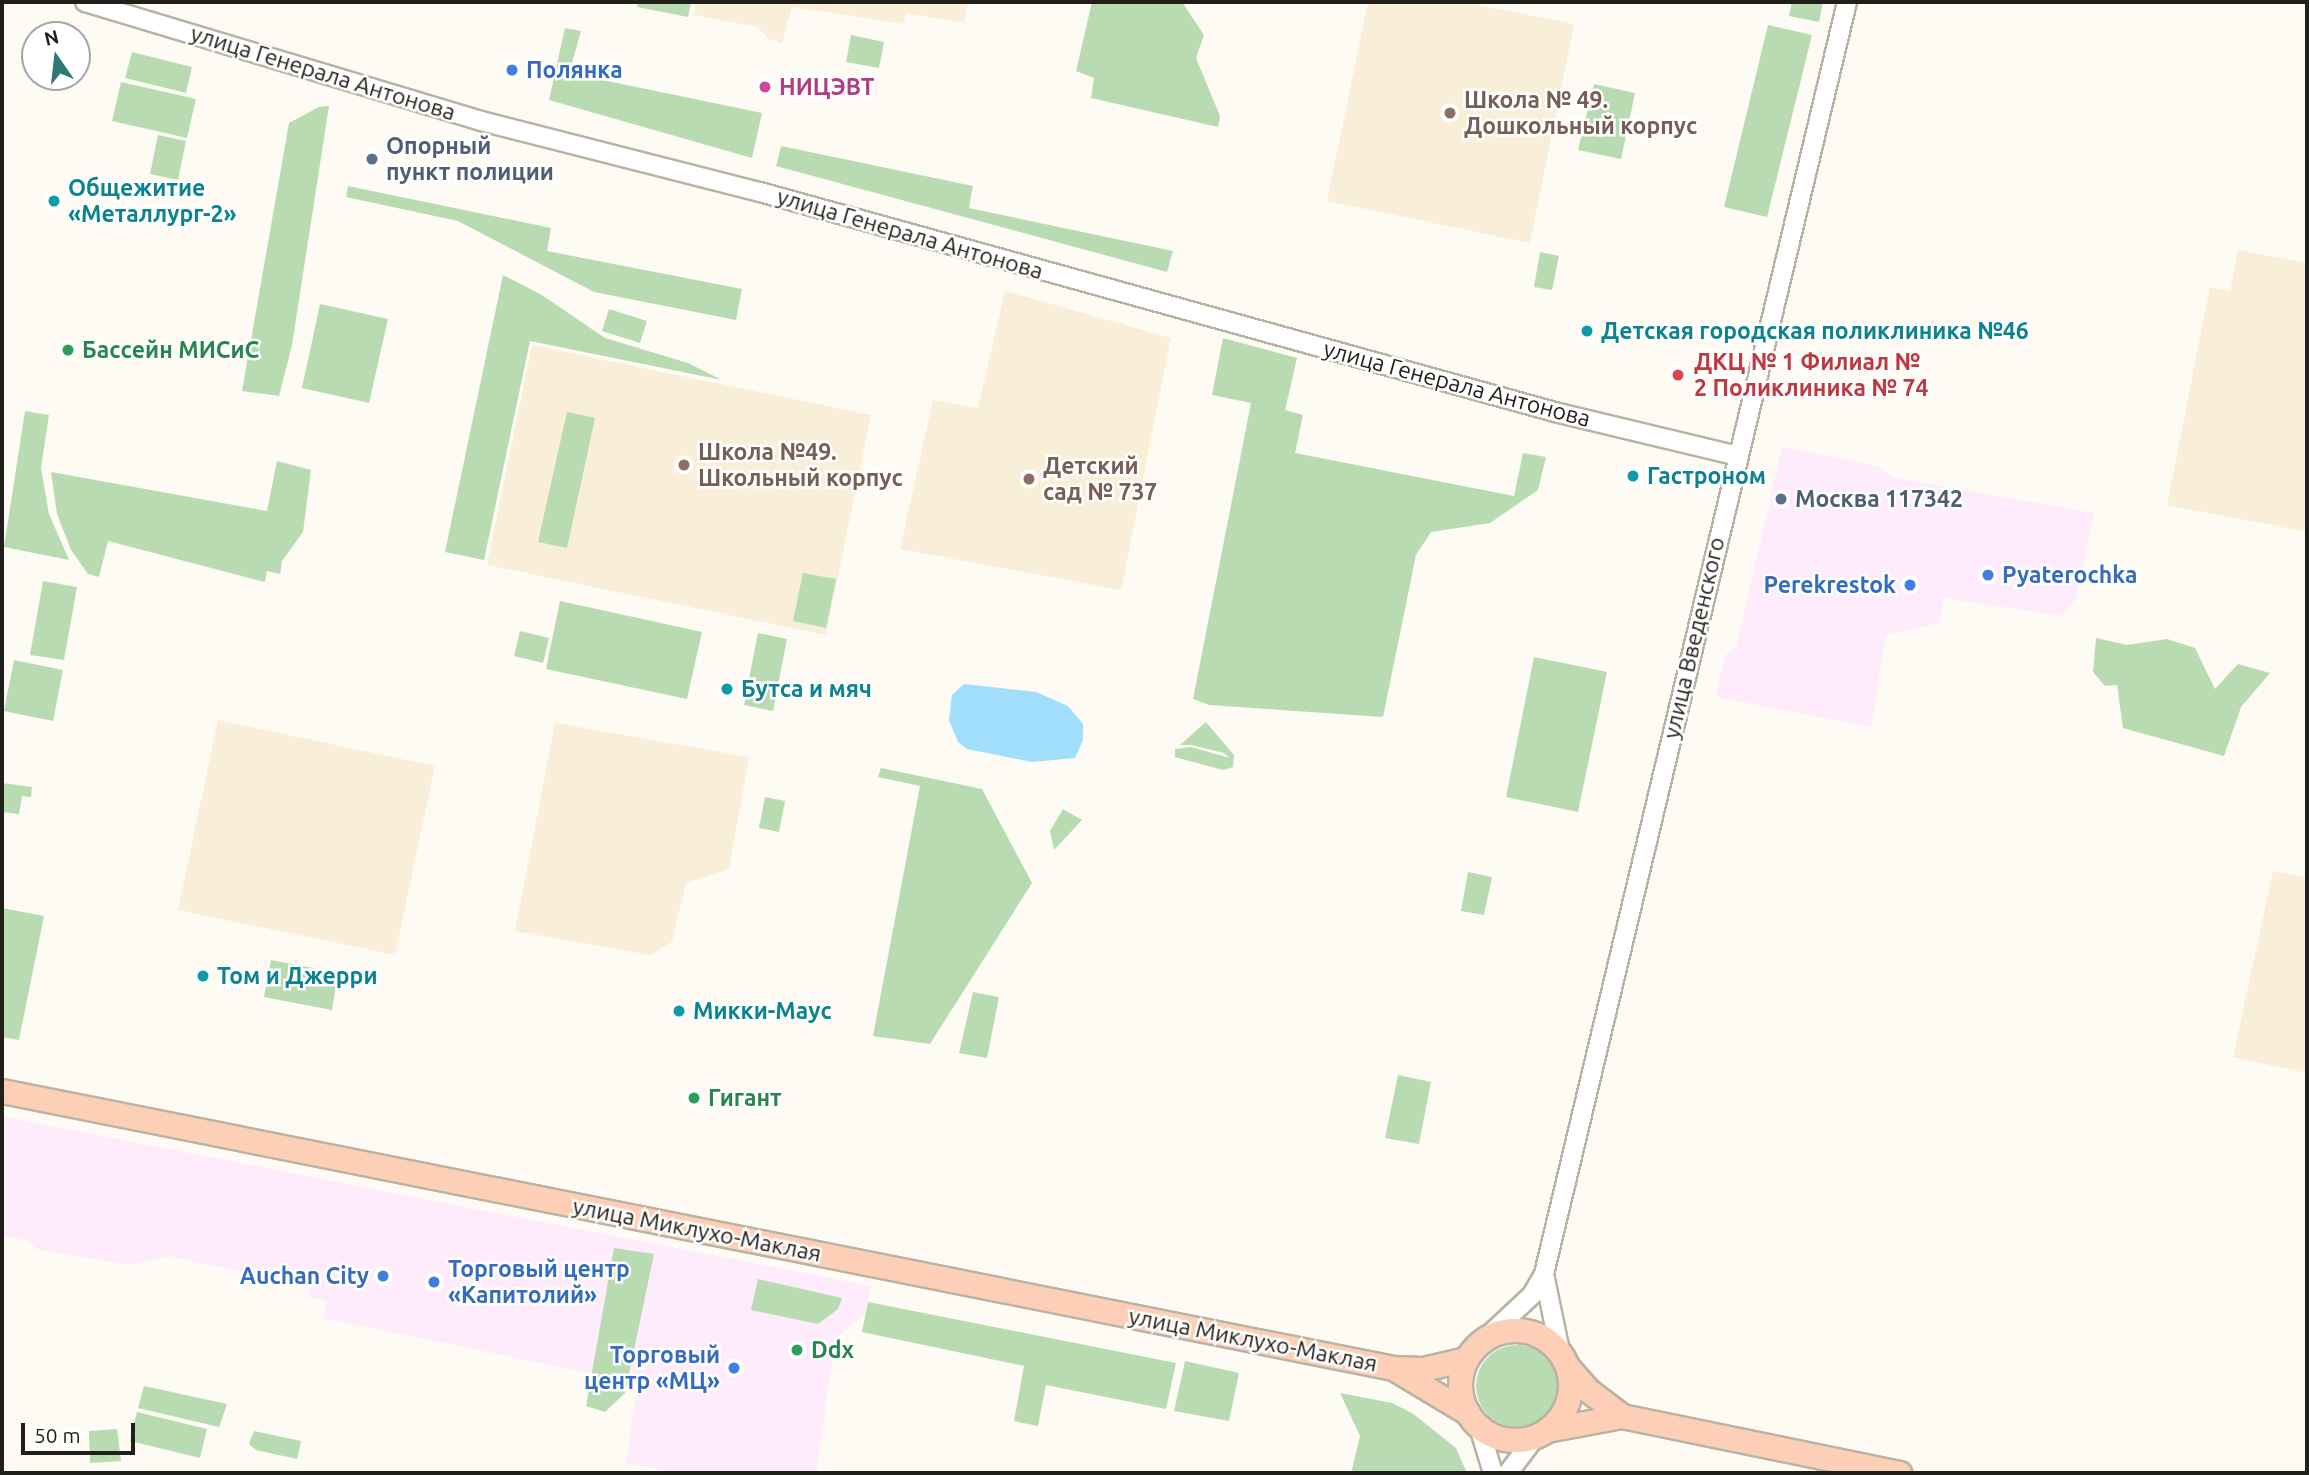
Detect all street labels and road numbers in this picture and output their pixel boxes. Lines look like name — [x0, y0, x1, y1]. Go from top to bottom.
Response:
street label: улица Генерала Антонова — [187, 20, 459, 126]
street label: улица Генерала Антонова — [774, 183, 1046, 285]
street label: улица Генерала Антонова — [1320, 335, 1594, 433]
street label: улица Введенского — [1657, 534, 1731, 742]
street label: улица Миклухо-Маклая — [570, 1192, 824, 1268]
street label: улица Миклухо-Маклая — [1126, 1302, 1380, 1378]

